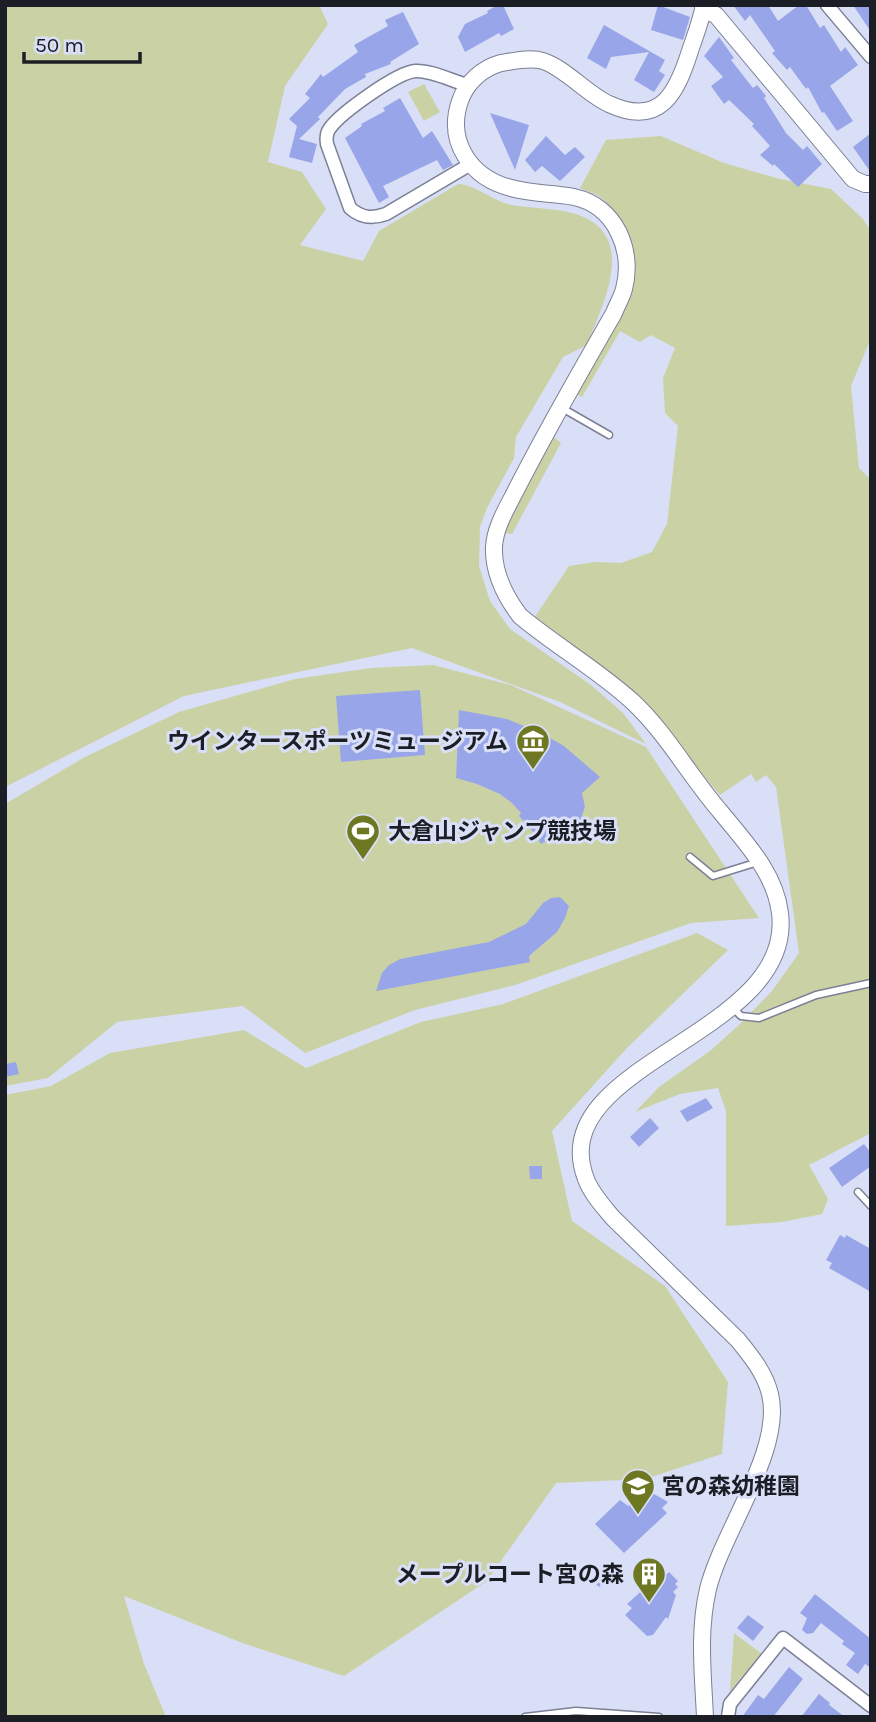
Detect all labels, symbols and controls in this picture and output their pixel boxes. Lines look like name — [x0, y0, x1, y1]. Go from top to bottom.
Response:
scale bar — [24, 21, 140, 65]
text: 50 m — [35, 33, 84, 57]
museum icon: ウインタースポーツミュージアム — [514, 722, 552, 771]
place label: ウインタースポーツミュージアム — [167, 728, 508, 755]
sports icon: 大倉山ジャンプ競技場 — [344, 812, 382, 861]
place label: 大倉山ジャンプ競技場 — [388, 818, 616, 845]
school or university icon: 宮の森幼稚園 — [619, 1467, 657, 1516]
place label: 宮の森幼稚園 — [662, 1473, 800, 1500]
building icon: メープルコート宮の森 — [630, 1555, 668, 1604]
place label: メープルコート宮の森 — [396, 1561, 624, 1588]

